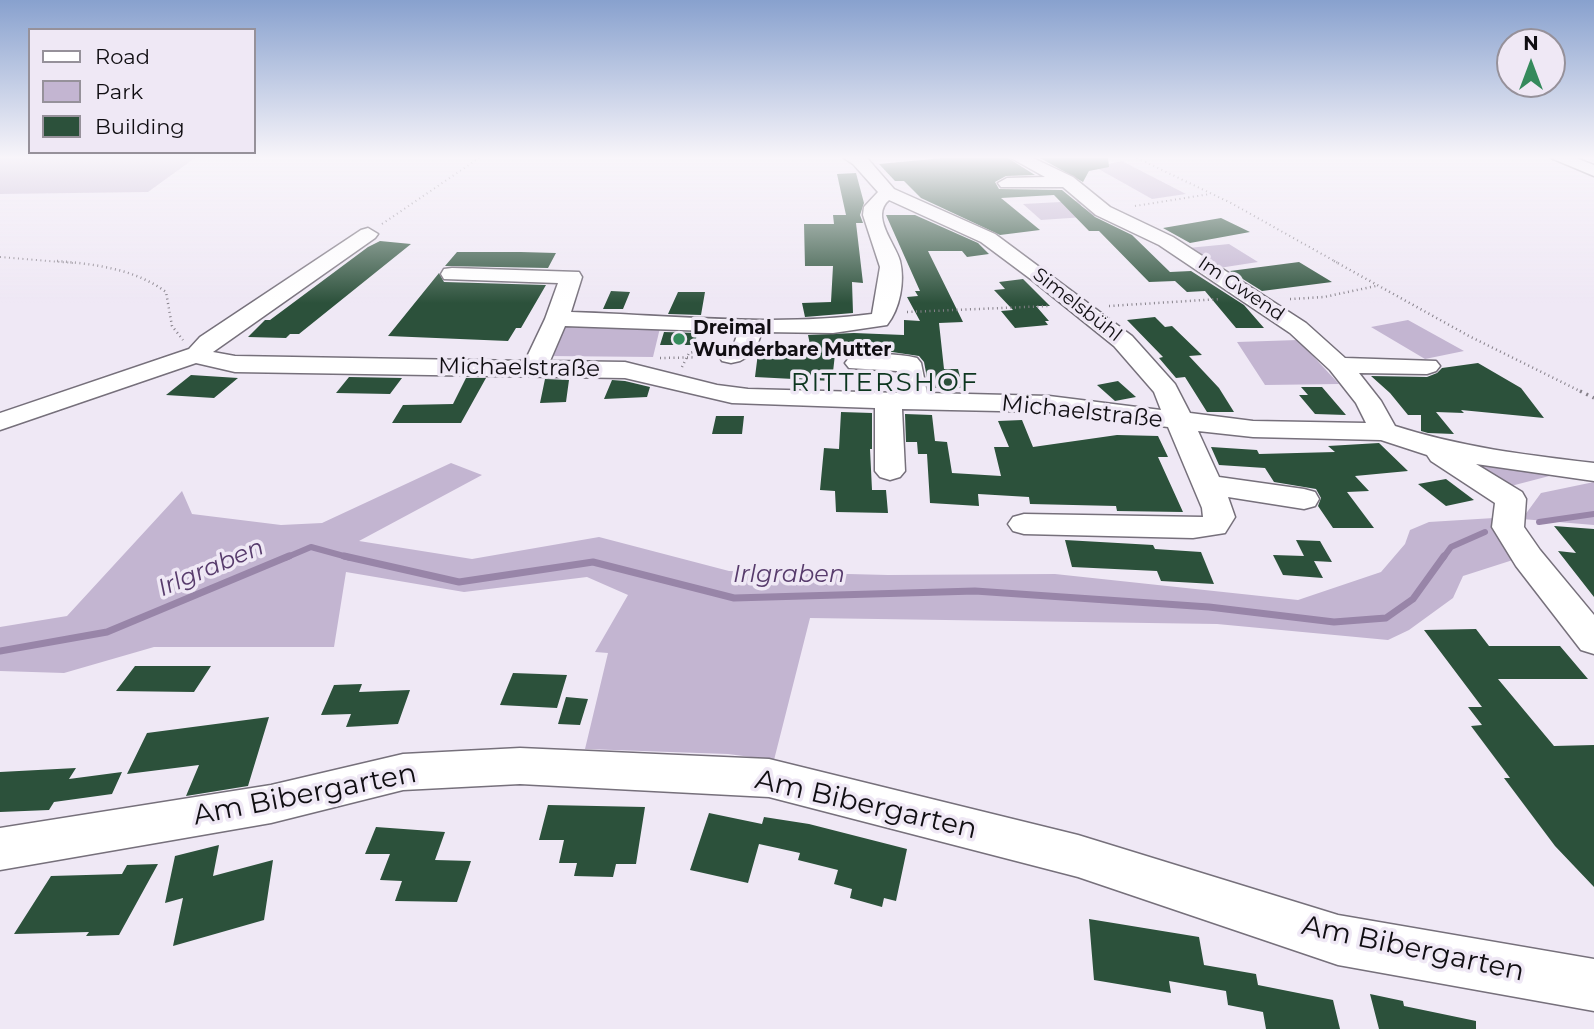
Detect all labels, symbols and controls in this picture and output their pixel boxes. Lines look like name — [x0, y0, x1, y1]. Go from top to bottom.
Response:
legend — [28, 28, 256, 154]
north arrow — [1496, 28, 1566, 98]
text: N — [1523, 32, 1539, 55]
text: Road — [95, 44, 150, 69]
text: Park — [95, 79, 143, 104]
text: Building — [95, 114, 185, 139]
street label: Im Gwend — [1194, 252, 1288, 326]
street label: Simelsbühl — [1028, 263, 1126, 347]
place label: Dreimal Wunderbare Mutter — [693, 317, 891, 361]
marker: Dreimal Wunderbare Mutter — [671, 331, 687, 347]
street label: Michaelstraße — [438, 353, 600, 383]
district label: RITTERSHOF — [792, 367, 978, 399]
street label: Michaelstraße — [1000, 390, 1164, 434]
water label: Irlgraben — [154, 533, 268, 603]
water label: Irlgraben — [733, 561, 845, 589]
street label: Am Bibergarten — [191, 757, 419, 833]
street label: Am Bibergarten — [752, 763, 980, 847]
street label: Am Bibergarten — [1299, 909, 1527, 989]

